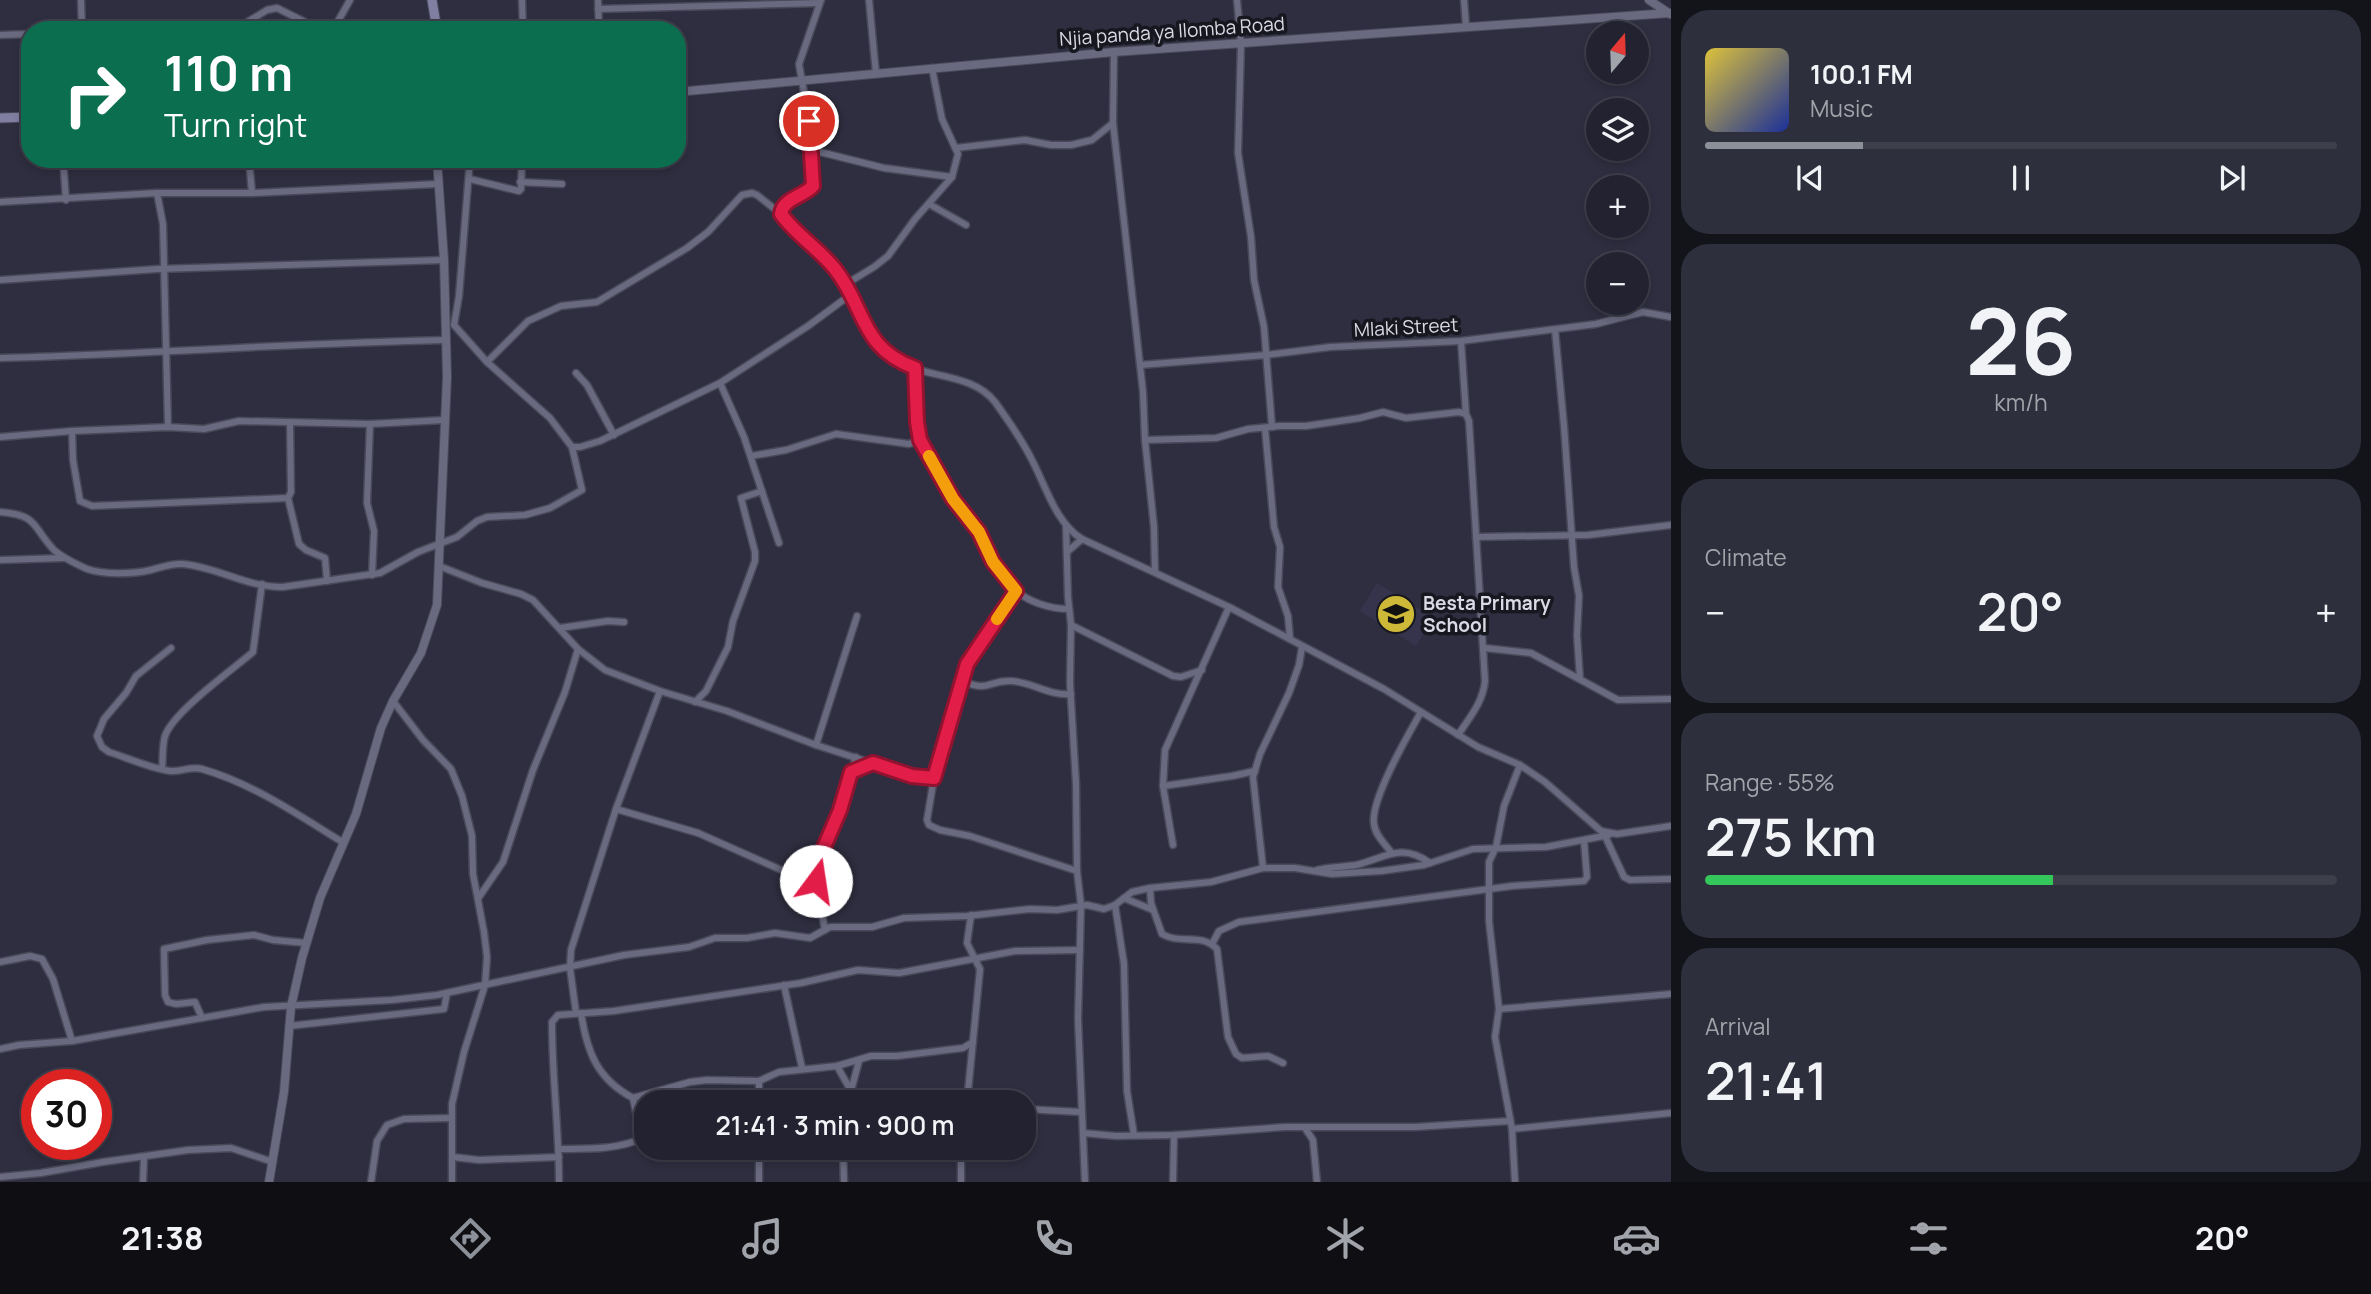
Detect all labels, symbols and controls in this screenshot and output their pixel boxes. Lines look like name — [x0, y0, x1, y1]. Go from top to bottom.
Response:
street label: Njia panda ya Ilomba Road — [1058, 10, 1286, 52]
north arrow — [1586, 21, 1648, 84]
map controls — [1586, 21, 1649, 315]
text: 110 m — [164, 39, 293, 106]
icon: right — [49, 49, 140, 140]
text: 100.1 FM — [1810, 56, 1913, 92]
pin — [779, 91, 839, 151]
text: Music — [1810, 92, 1873, 124]
button: layers — [1586, 98, 1649, 161]
icon: arrive — [790, 102, 828, 140]
text: Turn right — [164, 103, 307, 147]
icon: previous — [1791, 159, 1829, 197]
icon: pause — [2002, 159, 2040, 197]
icon: next — [2213, 159, 2251, 197]
button: + — [1586, 175, 1649, 238]
button: − — [1586, 252, 1649, 315]
text: 26 — [1966, 278, 2076, 402]
street label: Mlaki Street — [1353, 311, 1459, 343]
text: km/h — [1994, 386, 2048, 418]
text: Climate — [1705, 541, 1787, 573]
text: 20° — [1977, 576, 2064, 647]
text: − — [1705, 586, 1726, 638]
text: + — [2315, 586, 2337, 638]
place label: Besta Primary School — [1423, 590, 1551, 638]
school or university icon: Besta Primary School — [1375, 593, 1417, 635]
text: Range · 55% — [1705, 766, 1835, 798]
text: 275 km — [1705, 801, 1877, 872]
position arrow — [779, 844, 853, 918]
text: Arrival — [1705, 1010, 1771, 1042]
text: 21:41 — [1705, 1045, 1828, 1116]
speed limit sign: 30 — [21, 1069, 112, 1160]
text: 21:41 · 3 min · 900 m — [716, 1107, 954, 1143]
icon: directions — [446, 1214, 495, 1263]
icon: music — [738, 1214, 787, 1263]
icon: phone — [1029, 1214, 1078, 1263]
icon: climate — [1321, 1214, 1370, 1263]
icon: car — [1612, 1214, 1661, 1263]
icon: filters — [1904, 1214, 1953, 1263]
text: 21:38 — [121, 1216, 204, 1260]
text: 20° — [2195, 1216, 2250, 1260]

